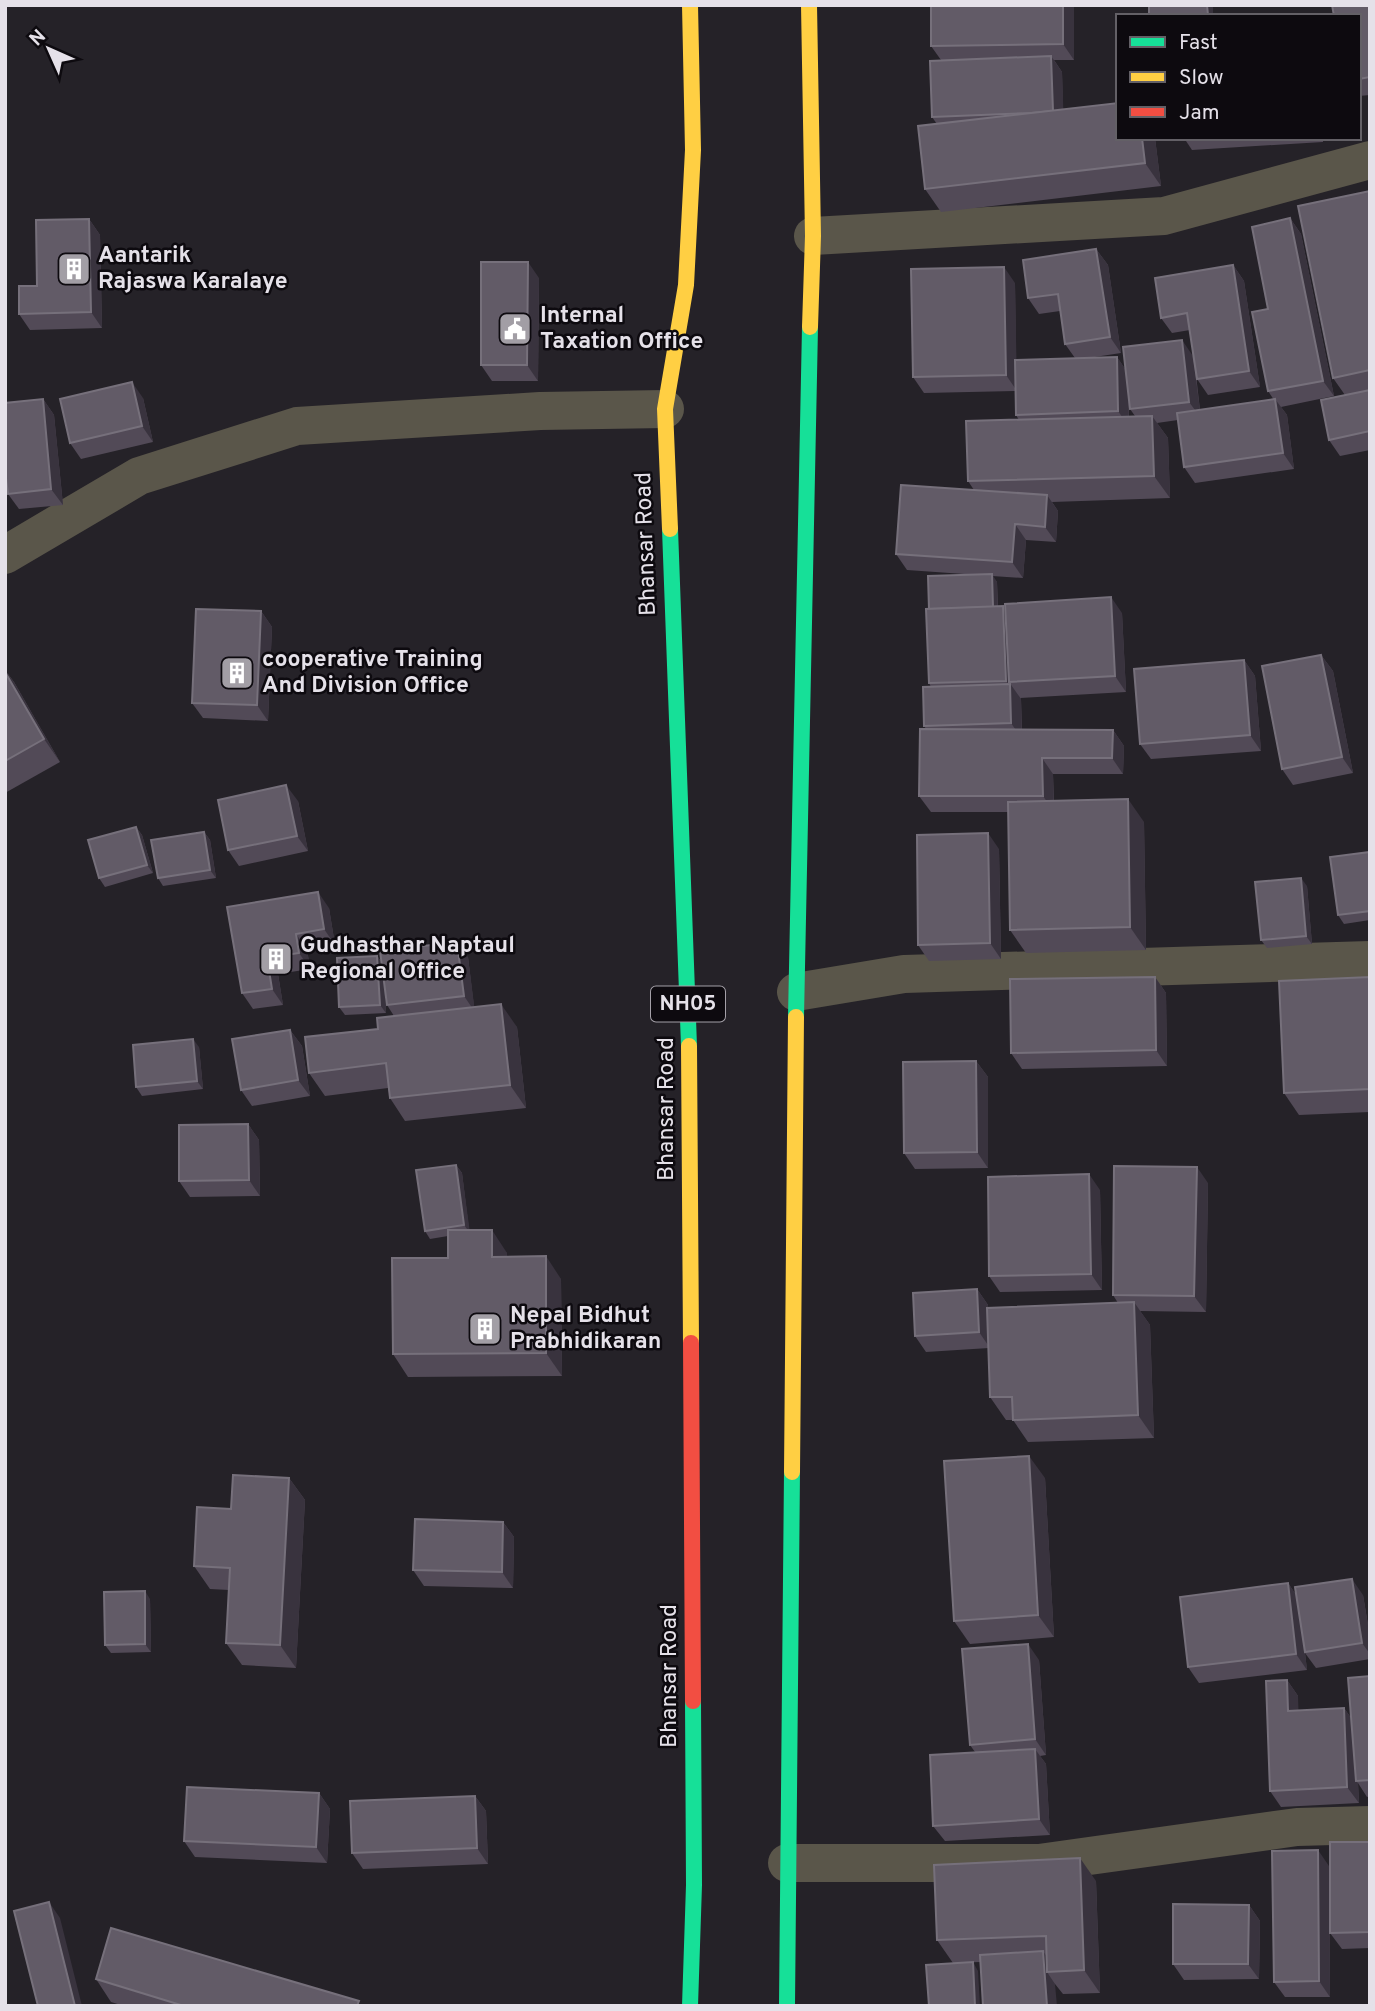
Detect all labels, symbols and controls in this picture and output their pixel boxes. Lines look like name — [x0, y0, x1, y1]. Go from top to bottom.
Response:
north arrow — [14, 14, 84, 84]
legend — [1116, 14, 1361, 140]
text: N — [25, 25, 52, 52]
text: Fast — [1179, 30, 1218, 57]
text: Slow — [1179, 65, 1224, 92]
text: Jam — [1179, 100, 1220, 127]
place label: Aantarik Rajaswa Karalaye — [98, 242, 288, 297]
building icon: Aantarik Rajaswa Karalaye — [55, 250, 93, 288]
place label: Internal Taxation Office — [540, 302, 703, 357]
public building icon: Internal Taxation Office — [496, 310, 534, 348]
street label: Bhansar Road — [630, 472, 664, 616]
place label: cooperative Training And Division Office — [262, 646, 483, 701]
building icon: cooperative Training And Division Office — [218, 654, 256, 692]
place label: Gudhasthar Naptaul Regional Office — [300, 932, 515, 987]
building icon: Gudhasthar Naptaul Regional Office — [257, 940, 295, 978]
road number: NH05 — [651, 986, 725, 1021]
street label: Bhansar Road — [653, 1037, 682, 1181]
place label: Nepal Bidhut Prabhidikaran — [510, 1302, 661, 1357]
building icon: Nepal Bidhut Prabhidikaran — [466, 1310, 504, 1348]
street label: Bhansar Road — [656, 1604, 685, 1748]

